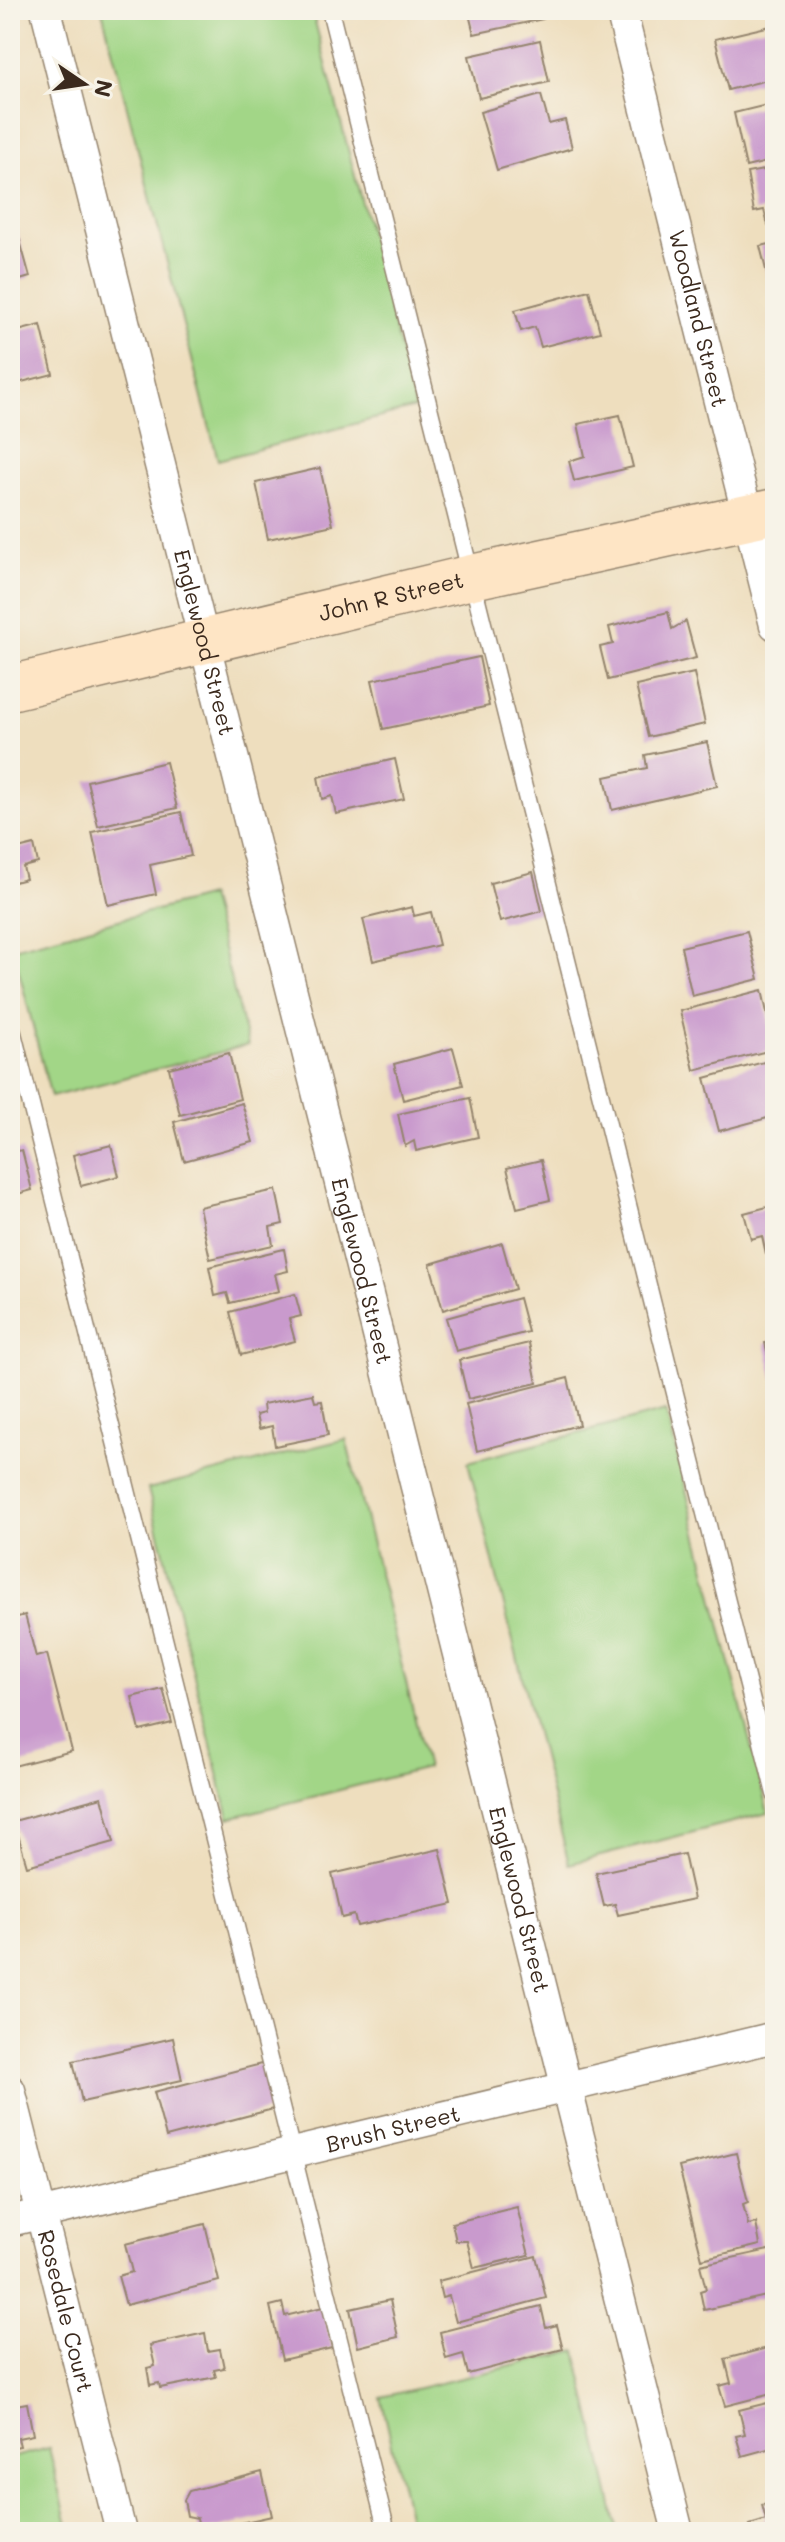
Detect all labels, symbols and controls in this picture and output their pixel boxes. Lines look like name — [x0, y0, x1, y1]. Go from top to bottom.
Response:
north arrow — [44, 44, 124, 124]
text: N — [88, 77, 120, 100]
street label: Woodland Street — [663, 227, 735, 410]
street label: Englewood Street — [168, 546, 242, 738]
street label: John R Street — [316, 565, 466, 627]
street label: Englewood Street — [325, 1175, 400, 1367]
street label: Englewood Street — [483, 1803, 557, 1996]
street label: Brush Street — [323, 2098, 463, 2158]
street label: Rosedale Court — [32, 2227, 100, 2395]

